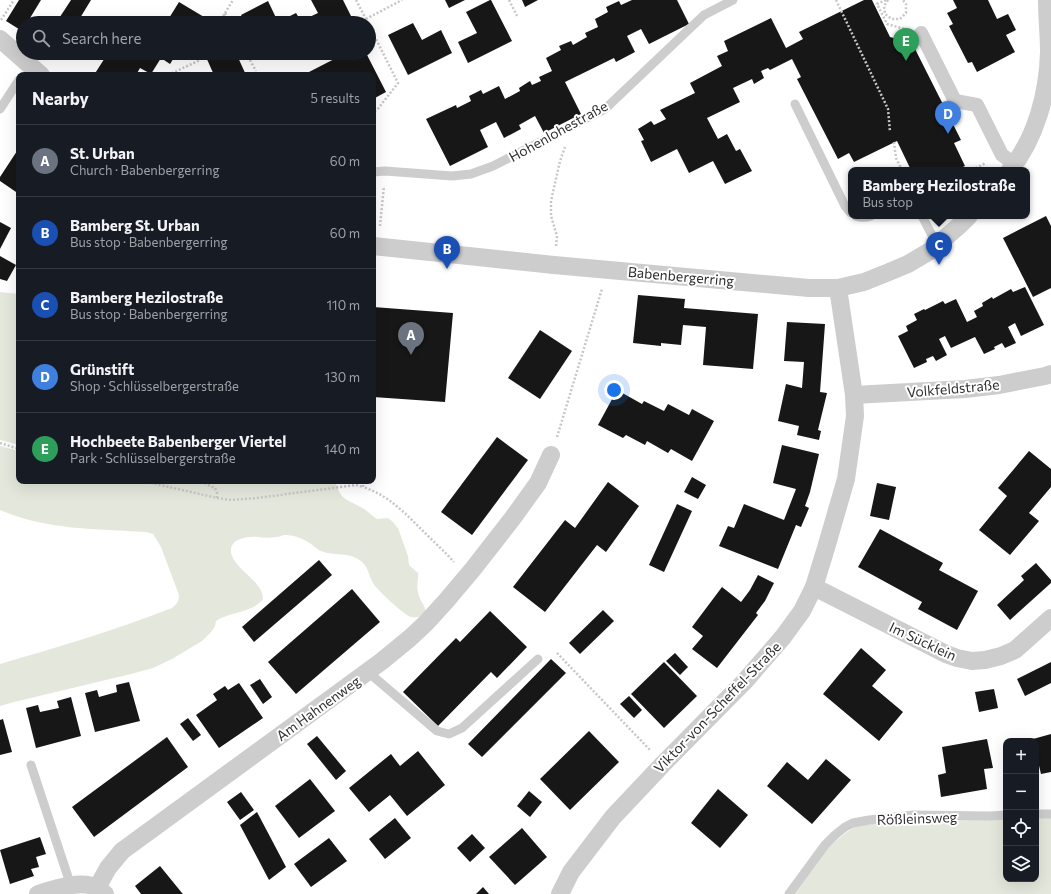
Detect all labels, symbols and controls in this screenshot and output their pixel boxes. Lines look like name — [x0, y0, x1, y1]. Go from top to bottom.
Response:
search box — [16, 16, 376, 60]
icon: search — [30, 27, 52, 49]
pin: E — [893, 28, 919, 61]
text: Search here — [62, 29, 141, 47]
text: Nearby — [32, 88, 89, 109]
text: 5 results — [310, 90, 360, 106]
street label: Hohenlohestraße — [506, 97, 610, 165]
pin: D — [935, 101, 961, 134]
text: St. Urban — [70, 144, 135, 162]
text: A — [40, 153, 50, 169]
text: 60 m — [330, 153, 360, 169]
text: Church · Babenbergerring — [70, 162, 219, 178]
popup — [848, 167, 1030, 219]
text: Bamberg Hezilostraße — [862, 176, 1016, 194]
text: Bus stop — [862, 194, 913, 210]
text: Bamberg St. Urban — [70, 216, 200, 234]
text: B — [41, 225, 49, 241]
text: 60 m — [330, 225, 360, 241]
pin: C — [926, 232, 952, 265]
text: Bus stop · Babenbergerring — [70, 234, 228, 250]
pin: B — [434, 236, 460, 269]
street label: Babenbergerring — [627, 263, 735, 289]
text: Bamberg Hezilostraße — [70, 288, 223, 306]
text: C — [41, 297, 49, 313]
text: 110 m — [327, 297, 360, 313]
text: Bus stop · Babenbergerring — [70, 306, 228, 322]
pin: A — [398, 322, 424, 355]
text: Grünstift — [70, 360, 134, 378]
text: D — [40, 369, 50, 385]
text: 130 m — [325, 369, 360, 385]
street label: Volkfeldstraße — [906, 375, 1000, 401]
text: Shop · Schlüsselbergerstraße — [70, 378, 239, 394]
your location — [604, 380, 624, 400]
text: Hochbeete Babenberger Viertel — [70, 432, 286, 450]
text: E — [41, 441, 49, 457]
text: 140 m — [324, 441, 360, 457]
text: Park · Schlüsselbergerstraße — [70, 450, 236, 466]
street label: Im Sücklein — [887, 618, 959, 664]
street label: Viktor-von-Scheffel-Straße — [650, 638, 784, 776]
street label: Am Hahnenweg — [273, 672, 364, 744]
map controls — [1003, 738, 1039, 882]
button: + — [1003, 738, 1039, 774]
button: − — [1003, 774, 1039, 810]
street label: Rößleinsweg — [877, 808, 958, 828]
button: locate — [1003, 810, 1039, 846]
button: layers — [1003, 846, 1039, 882]

